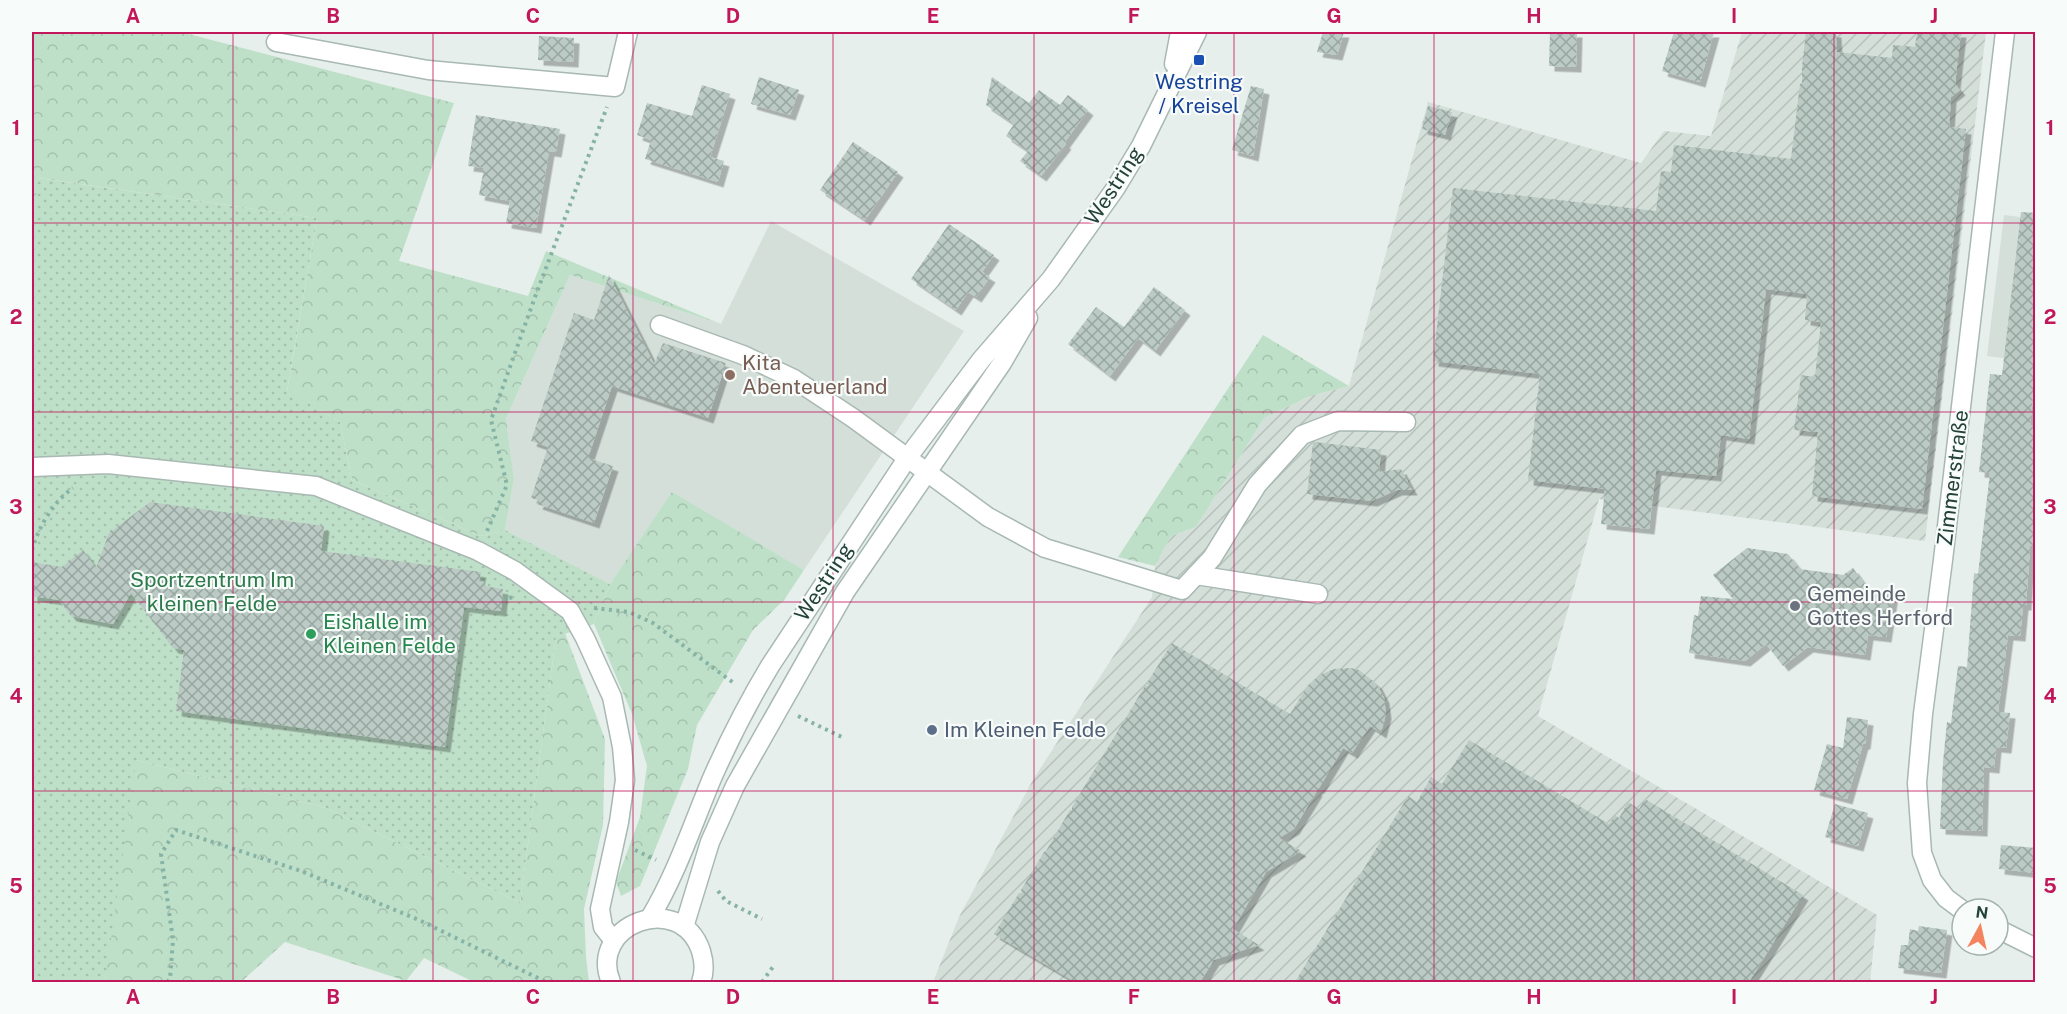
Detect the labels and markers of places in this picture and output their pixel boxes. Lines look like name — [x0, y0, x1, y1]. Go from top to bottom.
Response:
marker: Westring / Kreisel — [1192, 53, 1206, 67]
place label: Westring / Kreisel — [1155, 69, 1243, 118]
place label: Kita Abenteuerland — [742, 350, 888, 399]
marker: Kita Abenteuerland — [723, 368, 737, 382]
place label: Gemeinde Gottes Herford — [1807, 581, 1953, 630]
marker: Gemeinde Gottes Herford — [1788, 599, 1802, 613]
place label: Eishalle im Kleinen Felde — [323, 609, 456, 658]
marker: Eishalle im Kleinen Felde — [304, 627, 318, 641]
place label: Im Kleinen Felde — [944, 717, 1106, 742]
marker: Im Kleinen Felde — [925, 723, 939, 737]

